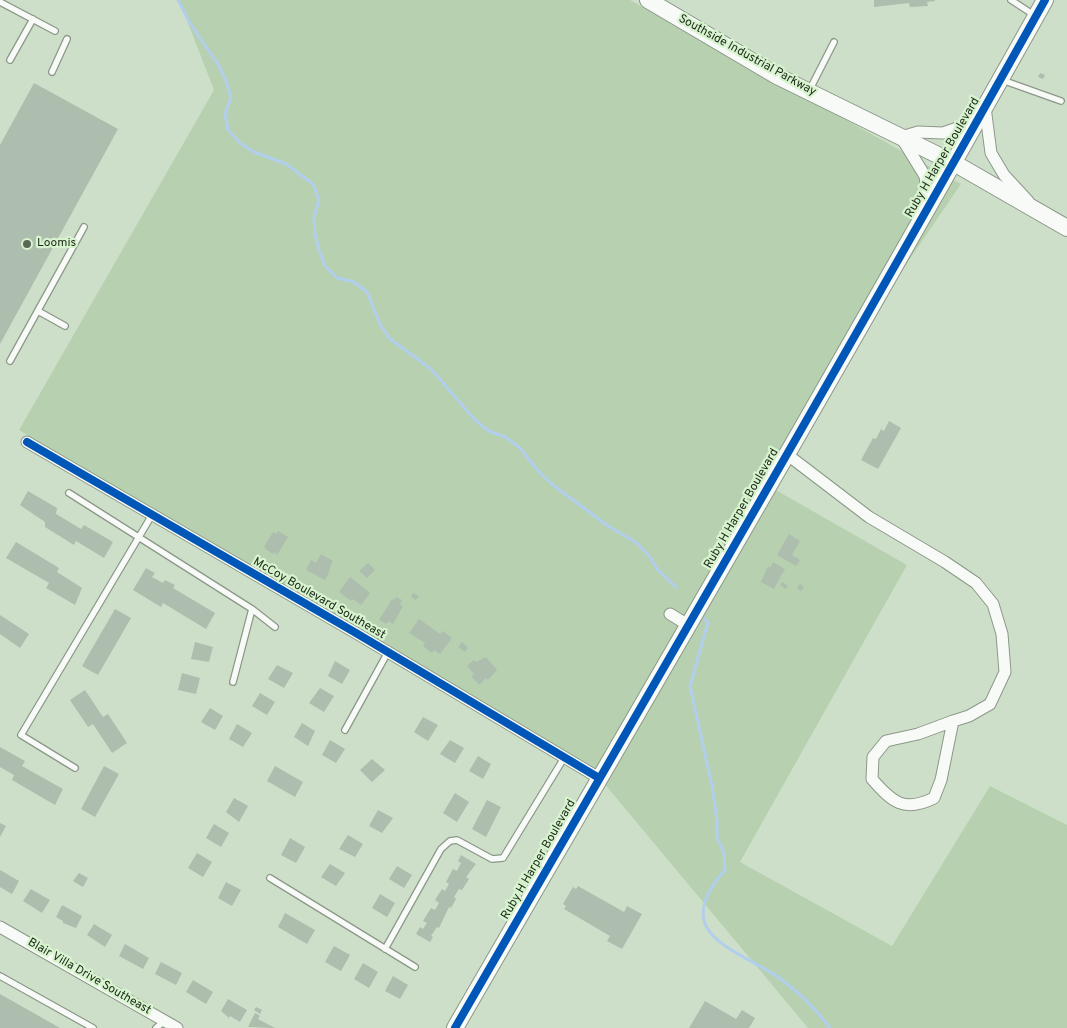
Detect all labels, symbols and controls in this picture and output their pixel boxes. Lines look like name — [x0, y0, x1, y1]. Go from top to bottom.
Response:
street label: Southside Industrial Parkway — [676, 12, 818, 100]
street label: Ruby H Harper Boulevard — [903, 95, 983, 221]
place label: Loomis — [37, 237, 76, 251]
marker: Loomis — [21, 238, 33, 250]
street label: Ruby H Harper Boulevard — [702, 446, 782, 572]
street label: McCoy Boulevard Southeast — [250, 555, 388, 643]
street label: Ruby H Harper Boulevard — [499, 797, 579, 923]
street label: Blair Villa Drive Southeast — [25, 936, 153, 1018]

